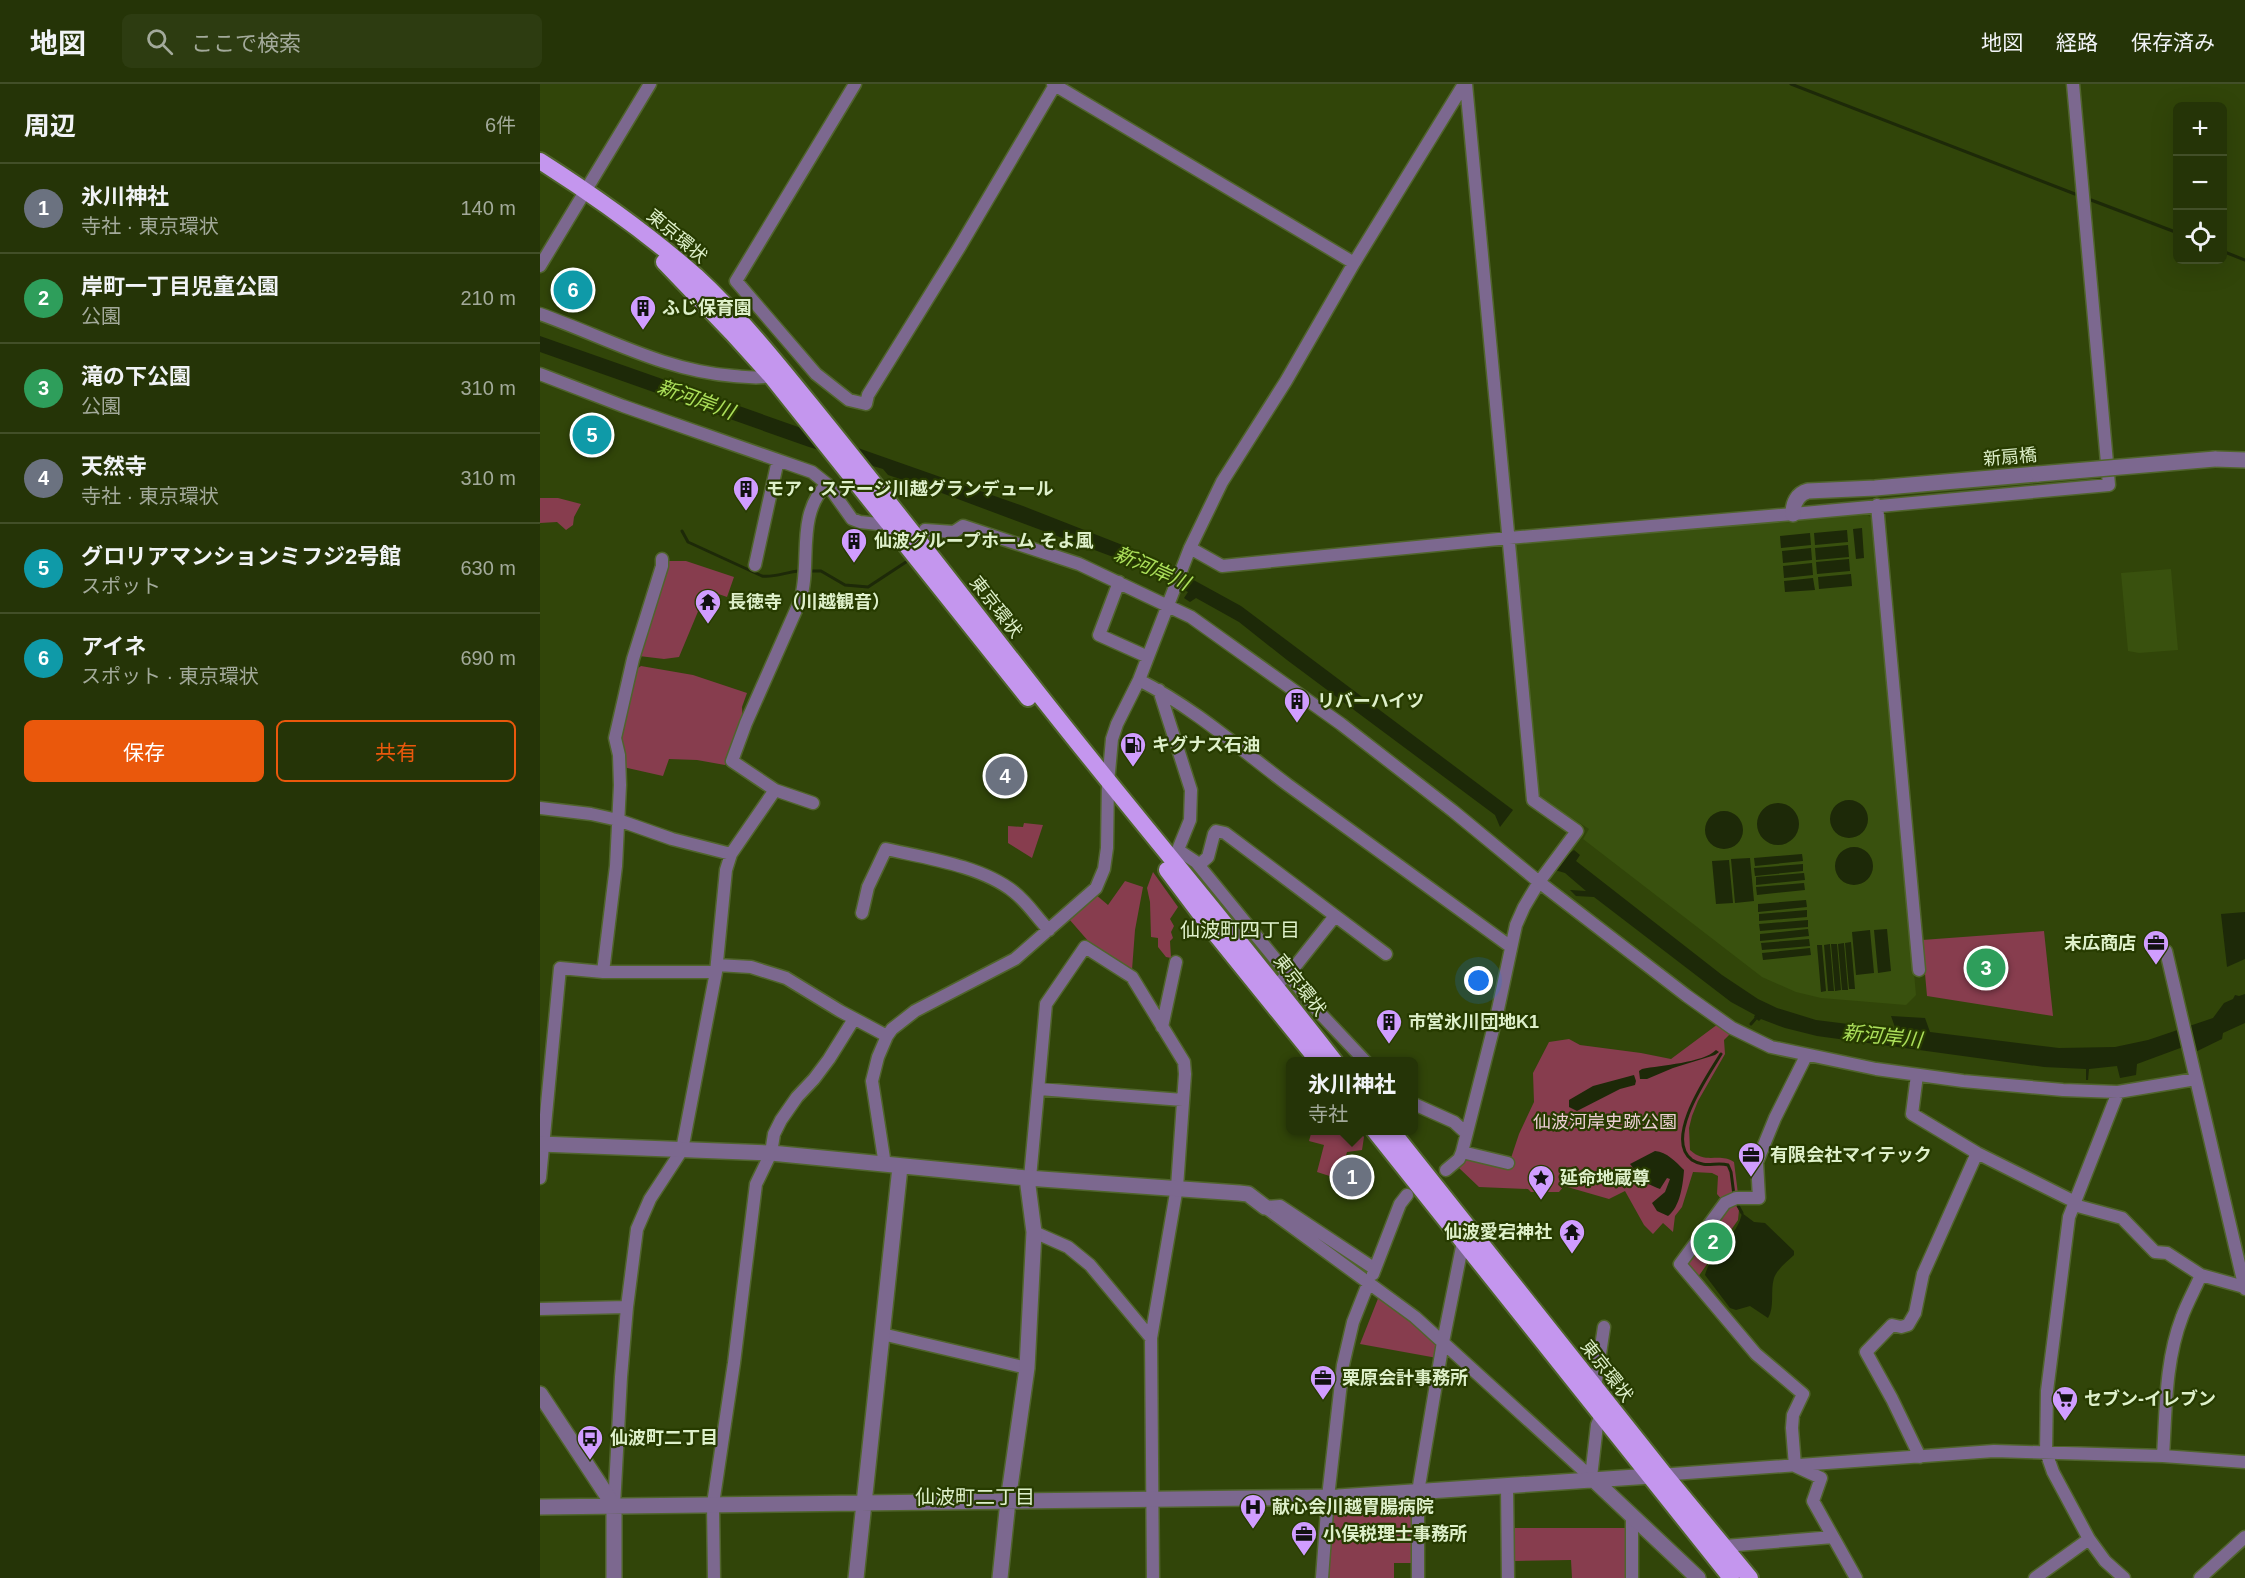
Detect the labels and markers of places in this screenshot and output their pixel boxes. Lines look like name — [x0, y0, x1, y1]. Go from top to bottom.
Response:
pin: 6 — [554, 268, 592, 312]
building icon: ふじ保育園 — [628, 293, 658, 331]
place label: ふじ保育園 — [662, 298, 752, 318]
pin: 5 — [572, 412, 612, 458]
building icon: モア・ステージ川越グランデュール — [731, 474, 761, 512]
place label: モア・ステージ川越グランデュール — [766, 479, 1054, 499]
building icon: 仙波グループホーム そよ風 — [839, 526, 869, 564]
place label: 仙波グループホーム そよ風 — [874, 531, 1093, 551]
temple icon: 長徳寺（川越観音） — [693, 587, 723, 625]
place label: 長徳寺（川越観音） — [728, 592, 890, 612]
building icon: リバーハイツ — [1282, 686, 1312, 724]
place label: リバーハイツ — [1317, 691, 1424, 711]
fuel station icon: キグナス石油 — [1118, 730, 1148, 768]
place label: キグナス石油 — [1152, 735, 1260, 755]
pin: 4 — [986, 754, 1024, 798]
office icon: 末広商店 — [2141, 928, 2171, 966]
place label: 末広商店 — [2064, 933, 2136, 953]
pin: 3 — [1966, 946, 2006, 990]
building icon: 市営氷川団地K1 — [1374, 1007, 1404, 1045]
place label: 市営氷川団地K1 — [1408, 1012, 1539, 1032]
office icon: 有限会社マイテック — [1736, 1140, 1766, 1178]
place label: 有限会社マイテック — [1770, 1145, 1932, 1165]
pin: 1 — [1332, 1154, 1372, 1200]
place icon: 延命地蔵尊 — [1526, 1163, 1556, 1201]
place label: 延命地蔵尊 — [1560, 1168, 1650, 1188]
temple icon: 仙波愛宕神社 — [1557, 1217, 1587, 1255]
pin: 2 — [1694, 1220, 1732, 1264]
place label: 仙波愛宕神社 — [1444, 1222, 1552, 1242]
office icon: 栗原会計事務所 — [1308, 1363, 1338, 1401]
place label: 栗原会計事務所 — [1342, 1368, 1468, 1388]
supermarket icon: セブン-イレブン — [2050, 1384, 2080, 1422]
place label: セブン-イレブン — [2084, 1389, 2216, 1409]
bus stop icon: 仙波町二丁目 — [575, 1423, 605, 1461]
place label: 仙波町二丁目 — [610, 1428, 718, 1448]
hospital icon: 献心会川越胃腸病院 — [1238, 1492, 1268, 1530]
place label: 献心会川越胃腸病院 — [1272, 1497, 1434, 1517]
office icon: 小俣税理士事務所 — [1289, 1519, 1319, 1557]
place label: 小俣税理士事務所 — [1323, 1524, 1467, 1544]

